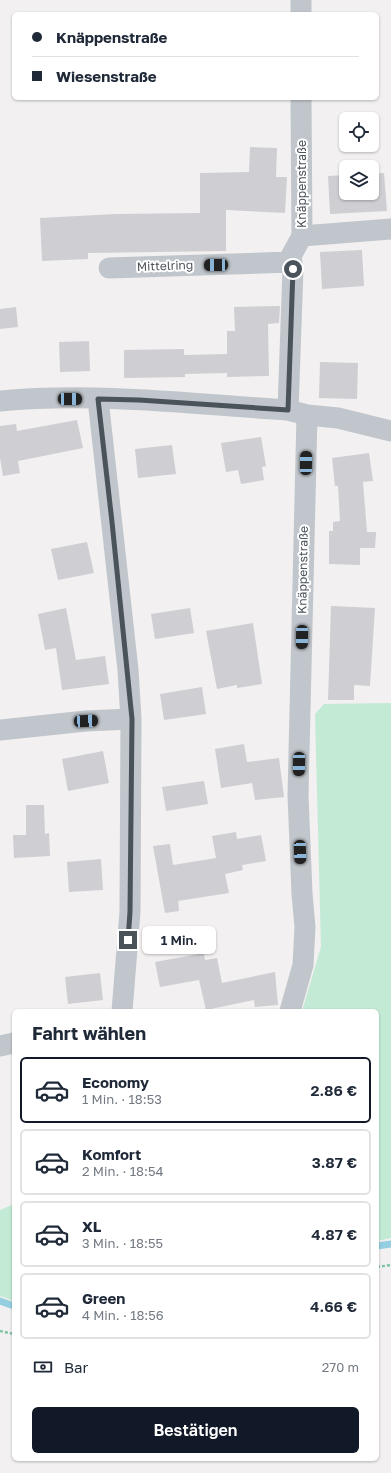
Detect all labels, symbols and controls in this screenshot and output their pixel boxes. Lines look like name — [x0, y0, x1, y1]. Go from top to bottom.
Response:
text: Knäppenstraße — [56, 28, 167, 46]
text: Wiesenstraße — [56, 67, 157, 85]
map controls — [339, 112, 379, 200]
button: locate — [339, 112, 379, 152]
street label: Knäppenstraße — [294, 140, 309, 228]
button: layers — [339, 160, 379, 200]
street label: Mittelring — [136, 257, 193, 274]
car — [204, 259, 228, 271]
route start — [284, 260, 302, 278]
car — [58, 393, 82, 405]
car — [300, 451, 312, 475]
street label: Knäppenstraße — [294, 526, 311, 614]
car — [296, 625, 308, 649]
car — [74, 714, 98, 728]
car — [293, 752, 305, 776]
car — [294, 840, 306, 864]
callout: 1 Min. — [142, 926, 216, 954]
route end — [119, 931, 137, 949]
text: 1 Min. — [161, 932, 197, 948]
text: Fahrt wählen — [32, 1022, 146, 1044]
icon: car — [34, 1072, 70, 1108]
text: Economy — [82, 1073, 149, 1091]
text: 2.86 € — [310, 1081, 357, 1099]
text: 1 Min. · 18:53 — [82, 1091, 162, 1107]
icon: car — [34, 1144, 70, 1180]
text: Komfort — [82, 1145, 141, 1163]
text: 3.87 € — [312, 1153, 357, 1171]
text: 2 Min. · 18:54 — [82, 1163, 163, 1179]
icon: car — [34, 1216, 70, 1252]
text: XL — [82, 1217, 101, 1235]
text: 4.87 € — [311, 1225, 357, 1243]
text: 3 Min. · 18:55 — [82, 1235, 163, 1251]
icon: car — [34, 1288, 70, 1324]
text: Green — [82, 1289, 125, 1307]
text: 4.66 € — [310, 1297, 357, 1315]
text: 4 Min. · 18:56 — [82, 1307, 164, 1323]
icon: cash — [32, 1356, 54, 1378]
text: Bar — [64, 1358, 88, 1376]
text: 270 m — [322, 1359, 359, 1375]
button: Bestätigen — [32, 1407, 359, 1453]

